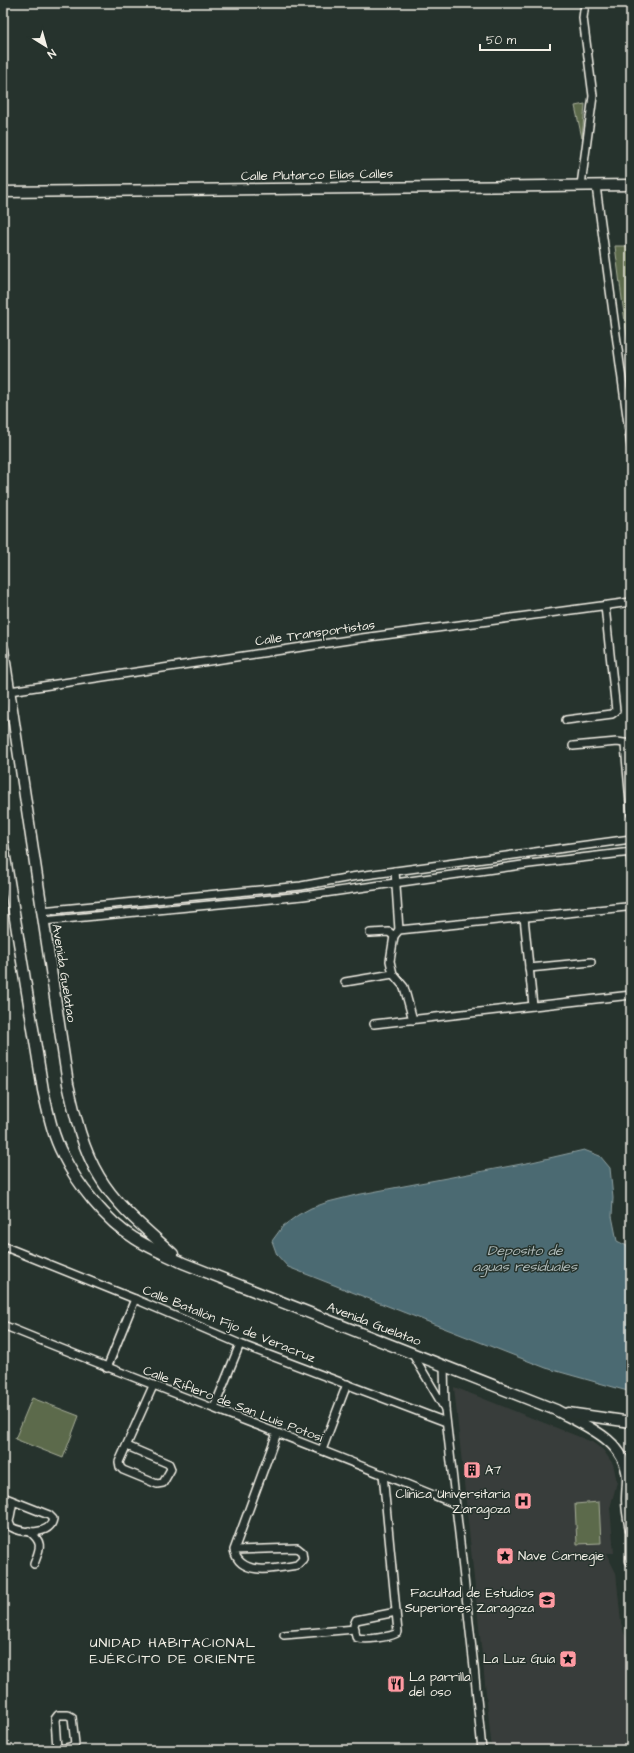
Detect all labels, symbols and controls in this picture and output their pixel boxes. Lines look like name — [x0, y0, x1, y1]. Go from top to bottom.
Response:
north arrow — [26, 26, 66, 66]
scale bar — [480, 26, 550, 52]
text: 50 m — [486, 32, 517, 49]
text: N — [44, 46, 59, 62]
street label: Calle Plutarco Elías Calles — [241, 165, 394, 185]
street label: Calle Transportistas — [254, 616, 377, 650]
street label: Avenida Guelatao — [47, 922, 81, 1024]
water label: Deposito de aguas residuales — [473, 1241, 578, 1277]
street label: Calle Batallón Fijo de Veracruz — [140, 1281, 319, 1367]
street label: Avenida Guelatao — [324, 1298, 424, 1350]
street label: Calle Riflero de San Luis Potosí — [140, 1361, 326, 1447]
building icon: A7 — [462, 1460, 482, 1480]
place label: A7 — [485, 1461, 501, 1479]
place label: Clínica Universitaria Zaragoza — [395, 1485, 510, 1519]
hospital icon: Clínica Universitaria Zaragoza — [513, 1491, 533, 1511]
place icon: Nave Carnegie — [495, 1546, 515, 1566]
place label: Nave Carnegie — [518, 1547, 604, 1566]
place label: Facultad de Estudios Superiores Zaragoza — [405, 1584, 534, 1618]
school or university icon: Facultad de Estudios Superiores Zaragoza — [537, 1590, 557, 1610]
district label: UNIDAD HABITACIONAL EJÉRCITO DE ORIENTE — [89, 1633, 257, 1669]
place icon: La Luz Guía — [558, 1649, 578, 1669]
place label: La Luz Guía — [483, 1650, 555, 1668]
place label: La parrilla del oso — [409, 1668, 471, 1701]
restaurant icon: La parrilla del oso — [386, 1674, 406, 1694]

